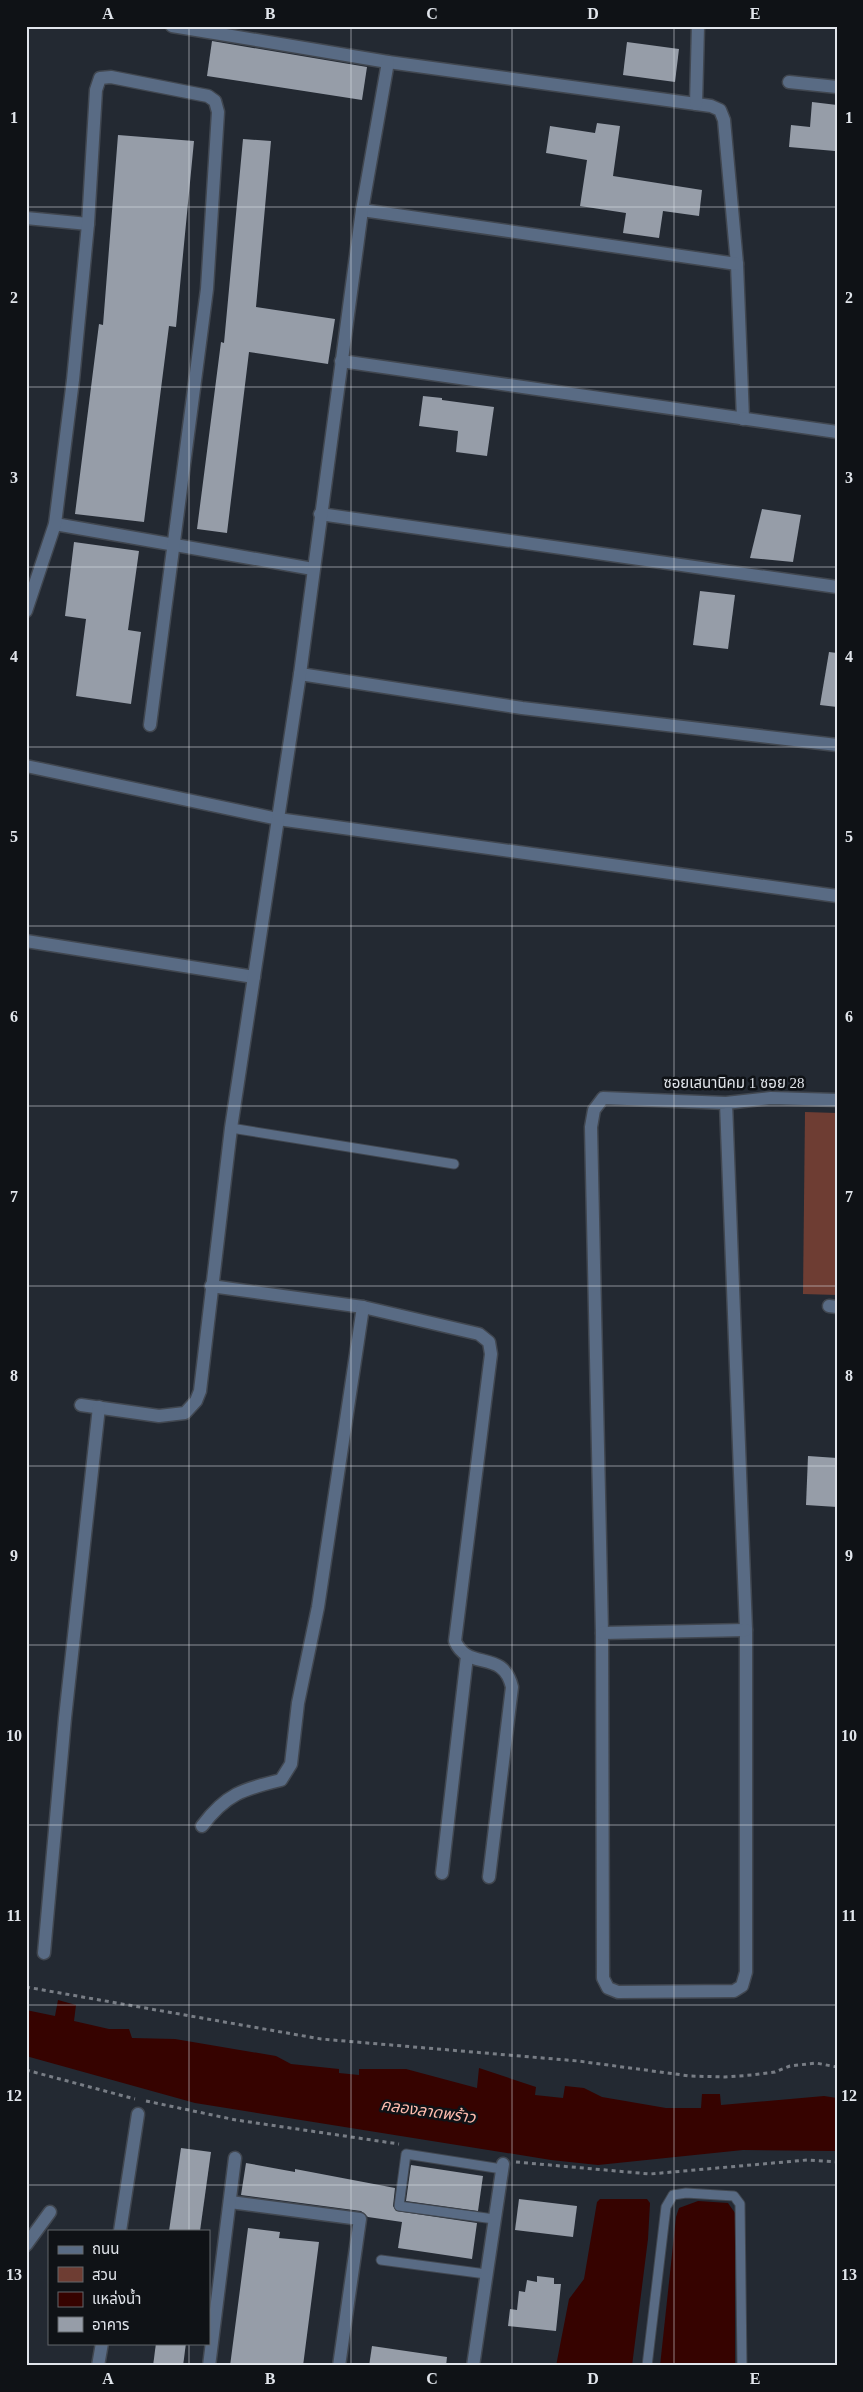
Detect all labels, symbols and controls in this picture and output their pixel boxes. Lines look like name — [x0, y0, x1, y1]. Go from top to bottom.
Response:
text: A — [102, 5, 114, 22]
text: B — [265, 5, 276, 22]
text: C — [426, 5, 438, 22]
text: D — [587, 5, 599, 22]
text: E — [750, 5, 760, 22]
text: 1 — [10, 109, 18, 126]
text: 1 — [845, 109, 853, 126]
text: 2 — [10, 289, 18, 306]
text: 2 — [845, 289, 853, 306]
text: 3 — [10, 469, 18, 486]
text: 3 — [845, 469, 853, 486]
text: 4 — [10, 648, 18, 665]
text: 4 — [845, 648, 853, 665]
text: 5 — [10, 828, 18, 845]
text: 5 — [845, 828, 853, 845]
text: 6 — [10, 1008, 18, 1025]
text: 6 — [845, 1008, 853, 1025]
street label: ซอยเสนานิคม 1 ซอย 28 — [663, 1075, 805, 1091]
text: 7 — [10, 1188, 18, 1205]
text: 7 — [845, 1188, 853, 1205]
text: 8 — [10, 1367, 18, 1384]
text: 8 — [845, 1367, 853, 1384]
text: 9 — [10, 1547, 18, 1564]
text: 9 — [845, 1547, 853, 1564]
text: 10 — [6, 1727, 22, 1744]
text: 10 — [841, 1727, 857, 1744]
text: 11 — [6, 1907, 22, 1924]
text: 11 — [841, 1907, 857, 1924]
text: 12 — [6, 2087, 22, 2104]
text: 12 — [841, 2087, 857, 2104]
water label: คลองลาดพร้าว — [380, 2096, 478, 2126]
legend — [48, 2230, 210, 2344]
text: ถนน — [92, 2241, 119, 2257]
text: 13 — [6, 2266, 22, 2283]
text: 13 — [841, 2266, 857, 2283]
text: สวน — [92, 2267, 117, 2283]
text: แหล่งน้ำ — [92, 2288, 141, 2307]
text: อาคาร — [92, 2317, 129, 2333]
text: A — [102, 2370, 114, 2387]
text: B — [265, 2370, 276, 2387]
text: C — [426, 2370, 438, 2387]
text: D — [587, 2370, 599, 2387]
text: E — [750, 2370, 760, 2387]

